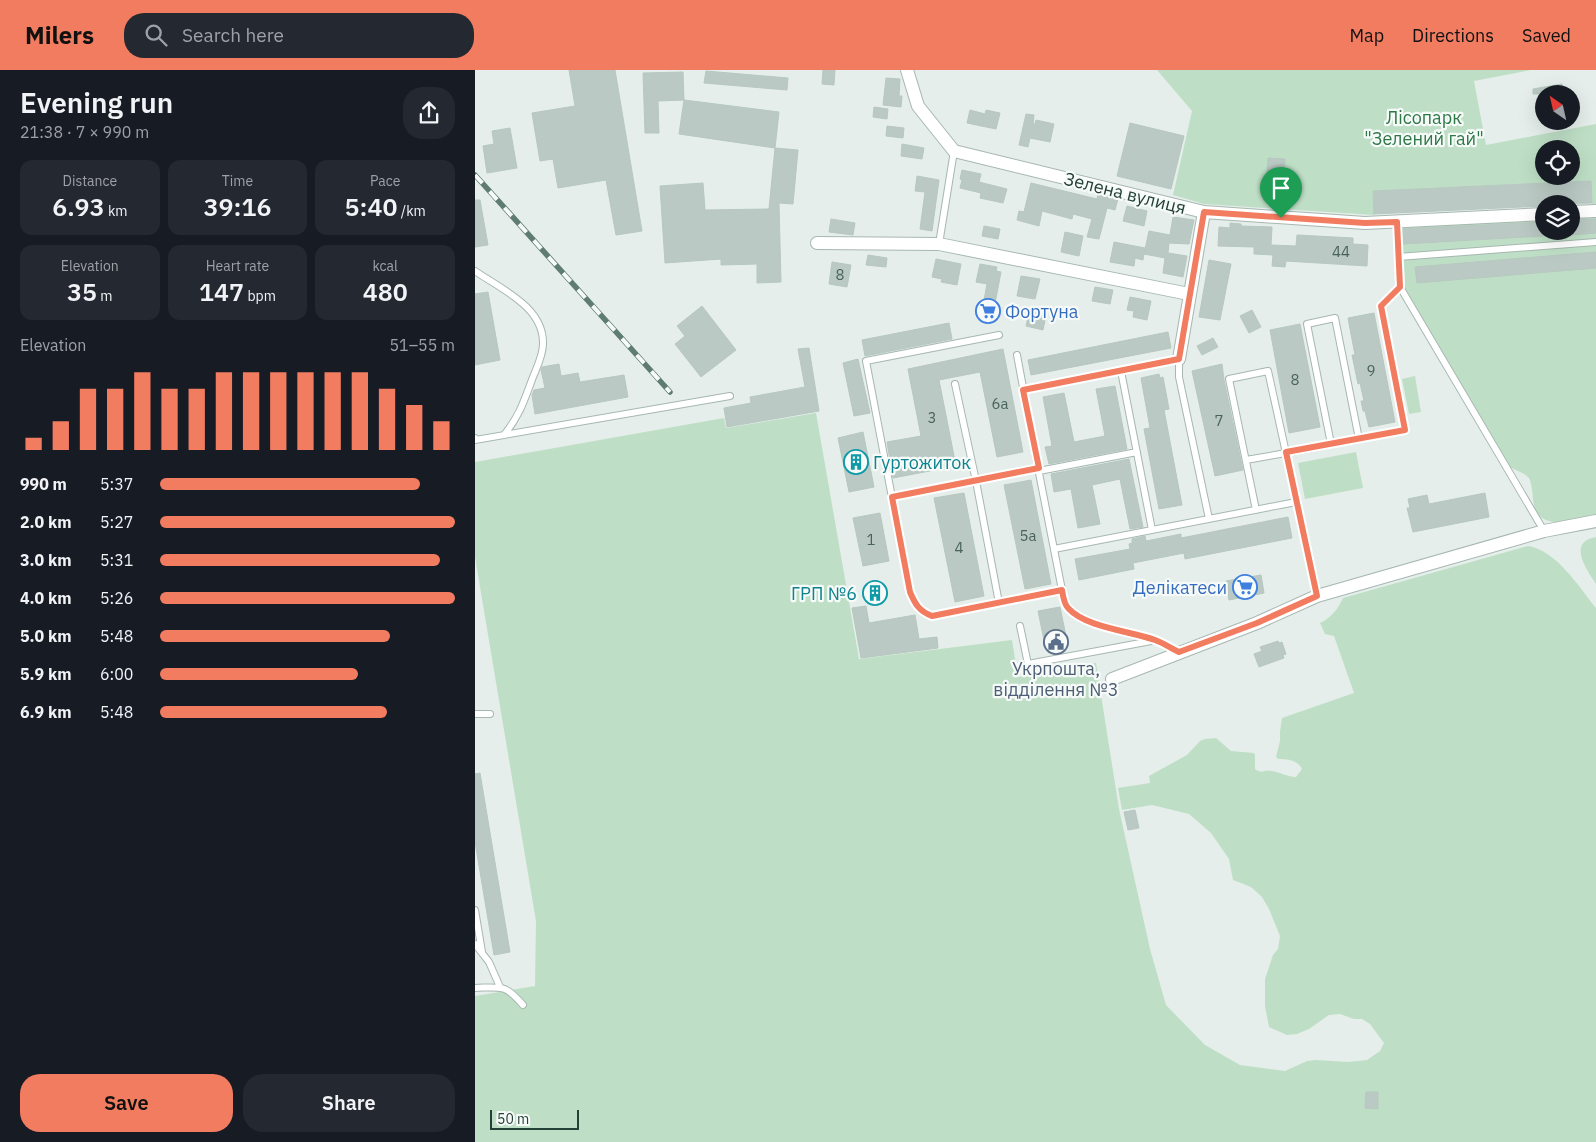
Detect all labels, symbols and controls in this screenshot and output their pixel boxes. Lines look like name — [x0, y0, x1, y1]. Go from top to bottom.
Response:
search box — [124, 13, 474, 58]
text: Milers — [25, 19, 94, 51]
icon: search — [142, 21, 170, 49]
text: Search here — [182, 23, 284, 47]
text: Map — [1349, 24, 1384, 47]
text: Directions — [1412, 24, 1494, 47]
text: Saved — [1522, 24, 1571, 47]
text: Evening run — [20, 84, 173, 121]
north arrow — [1535, 85, 1580, 130]
map controls — [1535, 85, 1580, 240]
button: share — [403, 87, 455, 139]
park label: Лісопарк "Зелений гай" — [1364, 106, 1484, 150]
text: 21:38 · 7 × 990 m — [20, 122, 149, 142]
button: locate — [1535, 140, 1580, 185]
street label: Зелена вулиця — [1062, 167, 1188, 219]
pin — [1260, 167, 1302, 218]
text: Distance — [63, 172, 117, 190]
text: Time — [222, 172, 253, 190]
text: Pace — [370, 172, 400, 190]
icon: arrive — [1267, 174, 1295, 202]
text: 6.93 — [52, 190, 105, 223]
text: 39:16 — [204, 190, 271, 223]
text: 5:40 — [345, 190, 398, 223]
button: layers — [1535, 195, 1580, 240]
text: km — [105, 202, 128, 220]
text: /km — [398, 202, 426, 220]
house number: 44 — [1332, 242, 1350, 261]
text: Elevation — [61, 257, 119, 275]
text: Heart rate — [206, 257, 269, 275]
text: kcal — [372, 257, 398, 275]
house number: 8 — [835, 265, 845, 284]
text: 35 — [67, 275, 97, 308]
text: 147 — [199, 275, 244, 308]
text: 480 — [363, 275, 408, 308]
text: m — [97, 287, 113, 305]
text: bpm — [244, 287, 276, 305]
supermarket icon: Фортуна — [975, 298, 1001, 324]
place label: Фортуна — [1005, 300, 1079, 323]
text: Elevation — [20, 335, 86, 355]
text: 51–55 m — [389, 335, 455, 355]
house number: 9 — [1366, 361, 1376, 380]
house number: 8 — [1290, 370, 1300, 389]
house number: 6а — [991, 394, 1009, 413]
house number: 3 — [927, 408, 937, 427]
house number: 7 — [1214, 411, 1224, 430]
building icon: Гуртожиток — [843, 449, 869, 475]
place label: Гуртожиток — [873, 451, 971, 474]
text: 990 m — [20, 474, 67, 494]
text: 5:37 — [100, 474, 133, 494]
text: 2.0 km — [20, 512, 71, 532]
text: 5:27 — [100, 512, 133, 532]
house number: 5а — [1019, 526, 1037, 545]
house number: 1 — [866, 530, 876, 549]
house number: 4 — [954, 538, 964, 557]
text: 3.0 km — [20, 550, 71, 570]
text: 5:31 — [100, 550, 133, 570]
supermarket icon: Делікатеси — [1232, 574, 1258, 600]
place label: Делікатеси — [1133, 576, 1227, 599]
building icon: ГРП №6 — [862, 580, 888, 606]
place label: ГРП №6 — [791, 582, 857, 605]
text: 4.0 km — [20, 588, 71, 608]
text: 5:26 — [100, 588, 133, 608]
text: 5.0 km — [20, 626, 71, 646]
text: 5:48 — [100, 626, 133, 646]
public building icon: Укрпошта, відділення №3 — [1043, 629, 1069, 655]
place label: Укрпошта, відділення №3 — [993, 657, 1119, 701]
text: 5.9 km — [20, 664, 71, 684]
text: 6:00 — [100, 664, 133, 684]
text: 6.9 km — [20, 702, 71, 722]
text: 5:48 — [100, 702, 133, 722]
button: Save — [20, 1074, 233, 1132]
button: Share — [243, 1074, 455, 1132]
scale bar — [490, 1107, 579, 1130]
text: 50 m — [497, 1110, 529, 1128]

